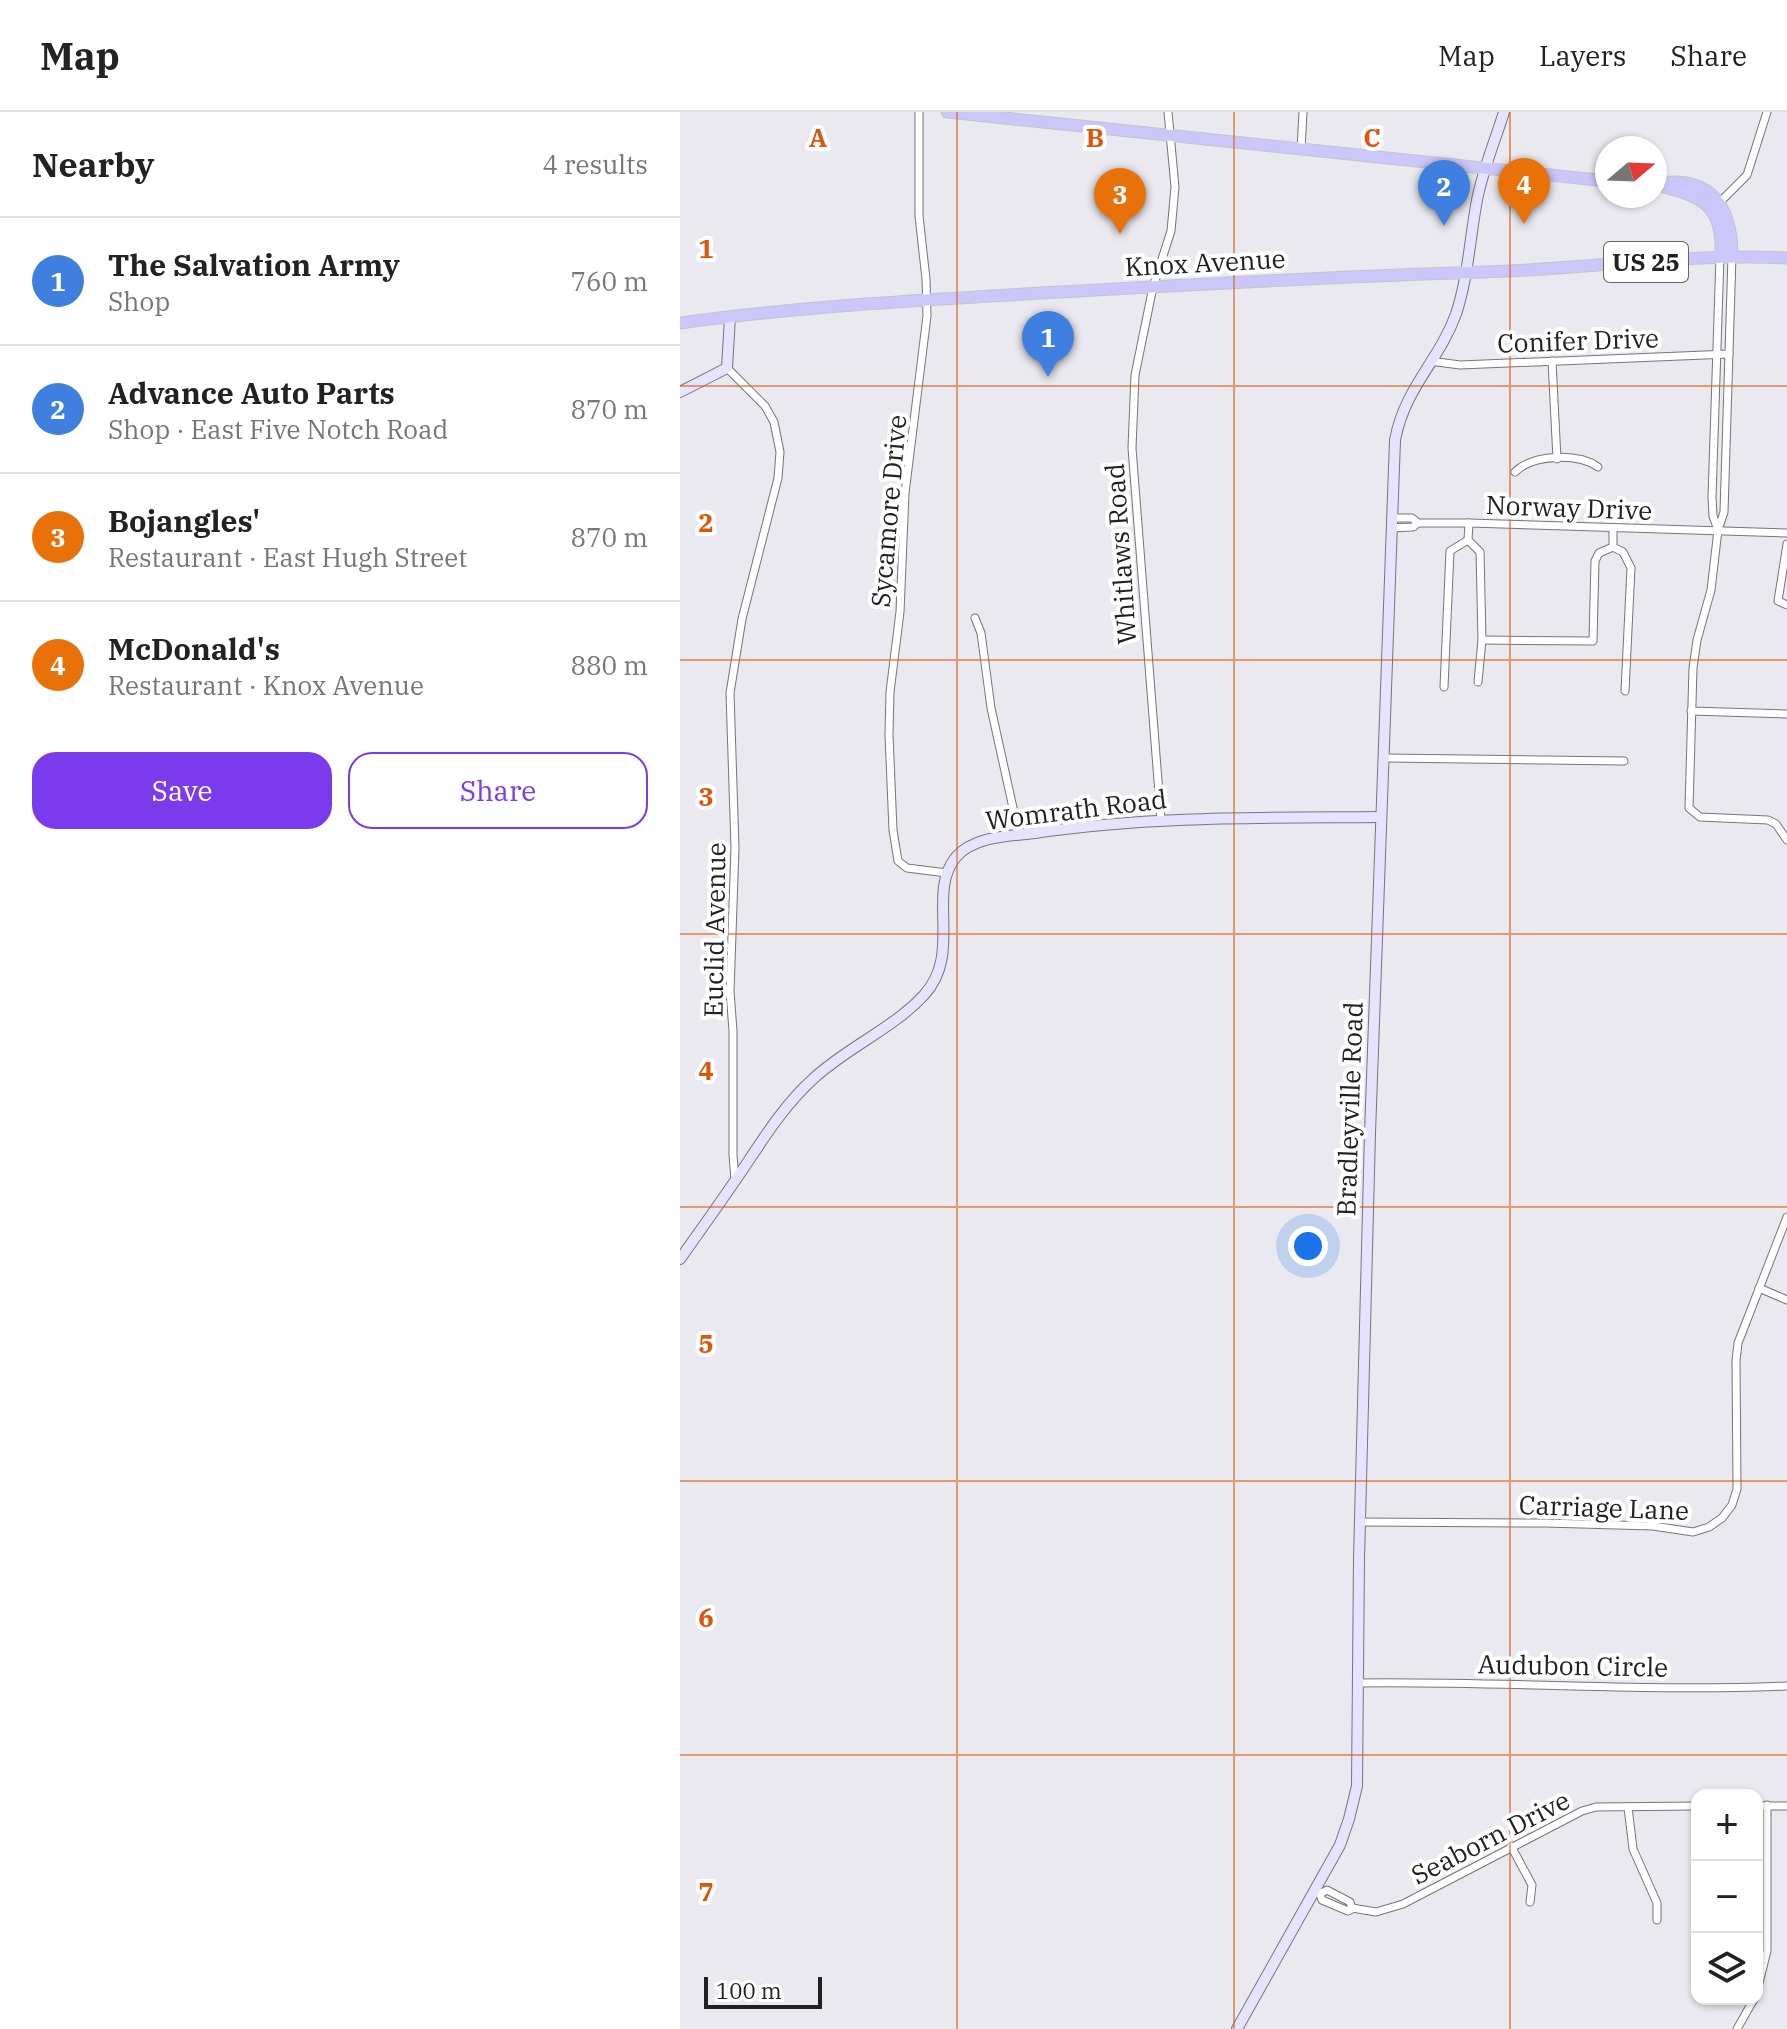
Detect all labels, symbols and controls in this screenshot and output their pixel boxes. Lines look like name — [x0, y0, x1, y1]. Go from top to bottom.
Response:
text: Map — [40, 31, 120, 80]
text: Map — [1438, 37, 1495, 74]
text: Layers — [1539, 37, 1626, 74]
text: Share — [1670, 37, 1747, 74]
text: A — [809, 120, 827, 154]
text: B — [1086, 120, 1104, 154]
text: C — [1363, 120, 1381, 154]
north arrow — [1595, 136, 1667, 208]
text: Nearby — [32, 142, 154, 186]
text: 4 results — [542, 147, 648, 181]
pin: 4 — [1498, 158, 1550, 224]
pin: 2 — [1418, 160, 1470, 226]
pin: 3 — [1094, 168, 1146, 234]
text: 1 — [698, 231, 714, 265]
street label: Knox Avenue — [1124, 241, 1286, 283]
road number: US 25 — [1604, 242, 1688, 282]
text: The Salvation Army — [108, 245, 400, 284]
text: 1 — [50, 264, 66, 298]
text: 760 m — [570, 264, 648, 298]
text: Shop — [108, 284, 170, 318]
pin: 1 — [1022, 311, 1074, 377]
street label: Conifer Drive — [1496, 320, 1660, 360]
text: Advance Auto Parts — [108, 373, 395, 412]
text: 2 — [50, 392, 66, 426]
text: 870 m — [570, 392, 648, 426]
text: Shop · East Five Notch Road — [108, 412, 448, 446]
street label: Sycamore Drive — [863, 413, 913, 609]
street label: Whitlaws Road — [1097, 462, 1143, 646]
street label: Norway Drive — [1485, 487, 1653, 527]
text: Bojangles' — [108, 501, 260, 540]
text: 2 — [698, 505, 714, 539]
text: 3 — [50, 520, 66, 554]
text: 870 m — [570, 520, 648, 554]
text: Restaurant · East Hugh Street — [108, 540, 467, 574]
text: McDonald's — [108, 629, 280, 668]
text: 4 — [50, 648, 66, 682]
text: 880 m — [570, 648, 648, 682]
text: Restaurant · Knox Avenue — [108, 668, 424, 702]
button: Save — [32, 752, 332, 829]
button: Share — [348, 752, 648, 829]
text: 3 — [698, 779, 714, 813]
street label: Womrath Road — [983, 781, 1169, 837]
street label: Euclid Avenue — [695, 842, 733, 1018]
street label: Bradleyville Road — [1328, 1001, 1370, 1217]
text: 4 — [698, 1053, 714, 1087]
your location — [1288, 1226, 1328, 1266]
text: 5 — [698, 1326, 714, 1360]
street label: Carriage Lane — [1518, 1487, 1690, 1527]
text: 6 — [698, 1600, 714, 1634]
street label: Audubon Circle — [1478, 1646, 1668, 1684]
street label: Seaborn Drive — [1405, 1782, 1575, 1892]
map controls — [1691, 1789, 1763, 2005]
button: + — [1691, 1789, 1763, 1861]
button: − — [1691, 1861, 1763, 1933]
text: 7 — [698, 1874, 714, 1908]
button: layers — [1691, 1933, 1763, 2005]
scale bar — [704, 1973, 822, 2009]
text: 100 m — [716, 1976, 782, 2005]

